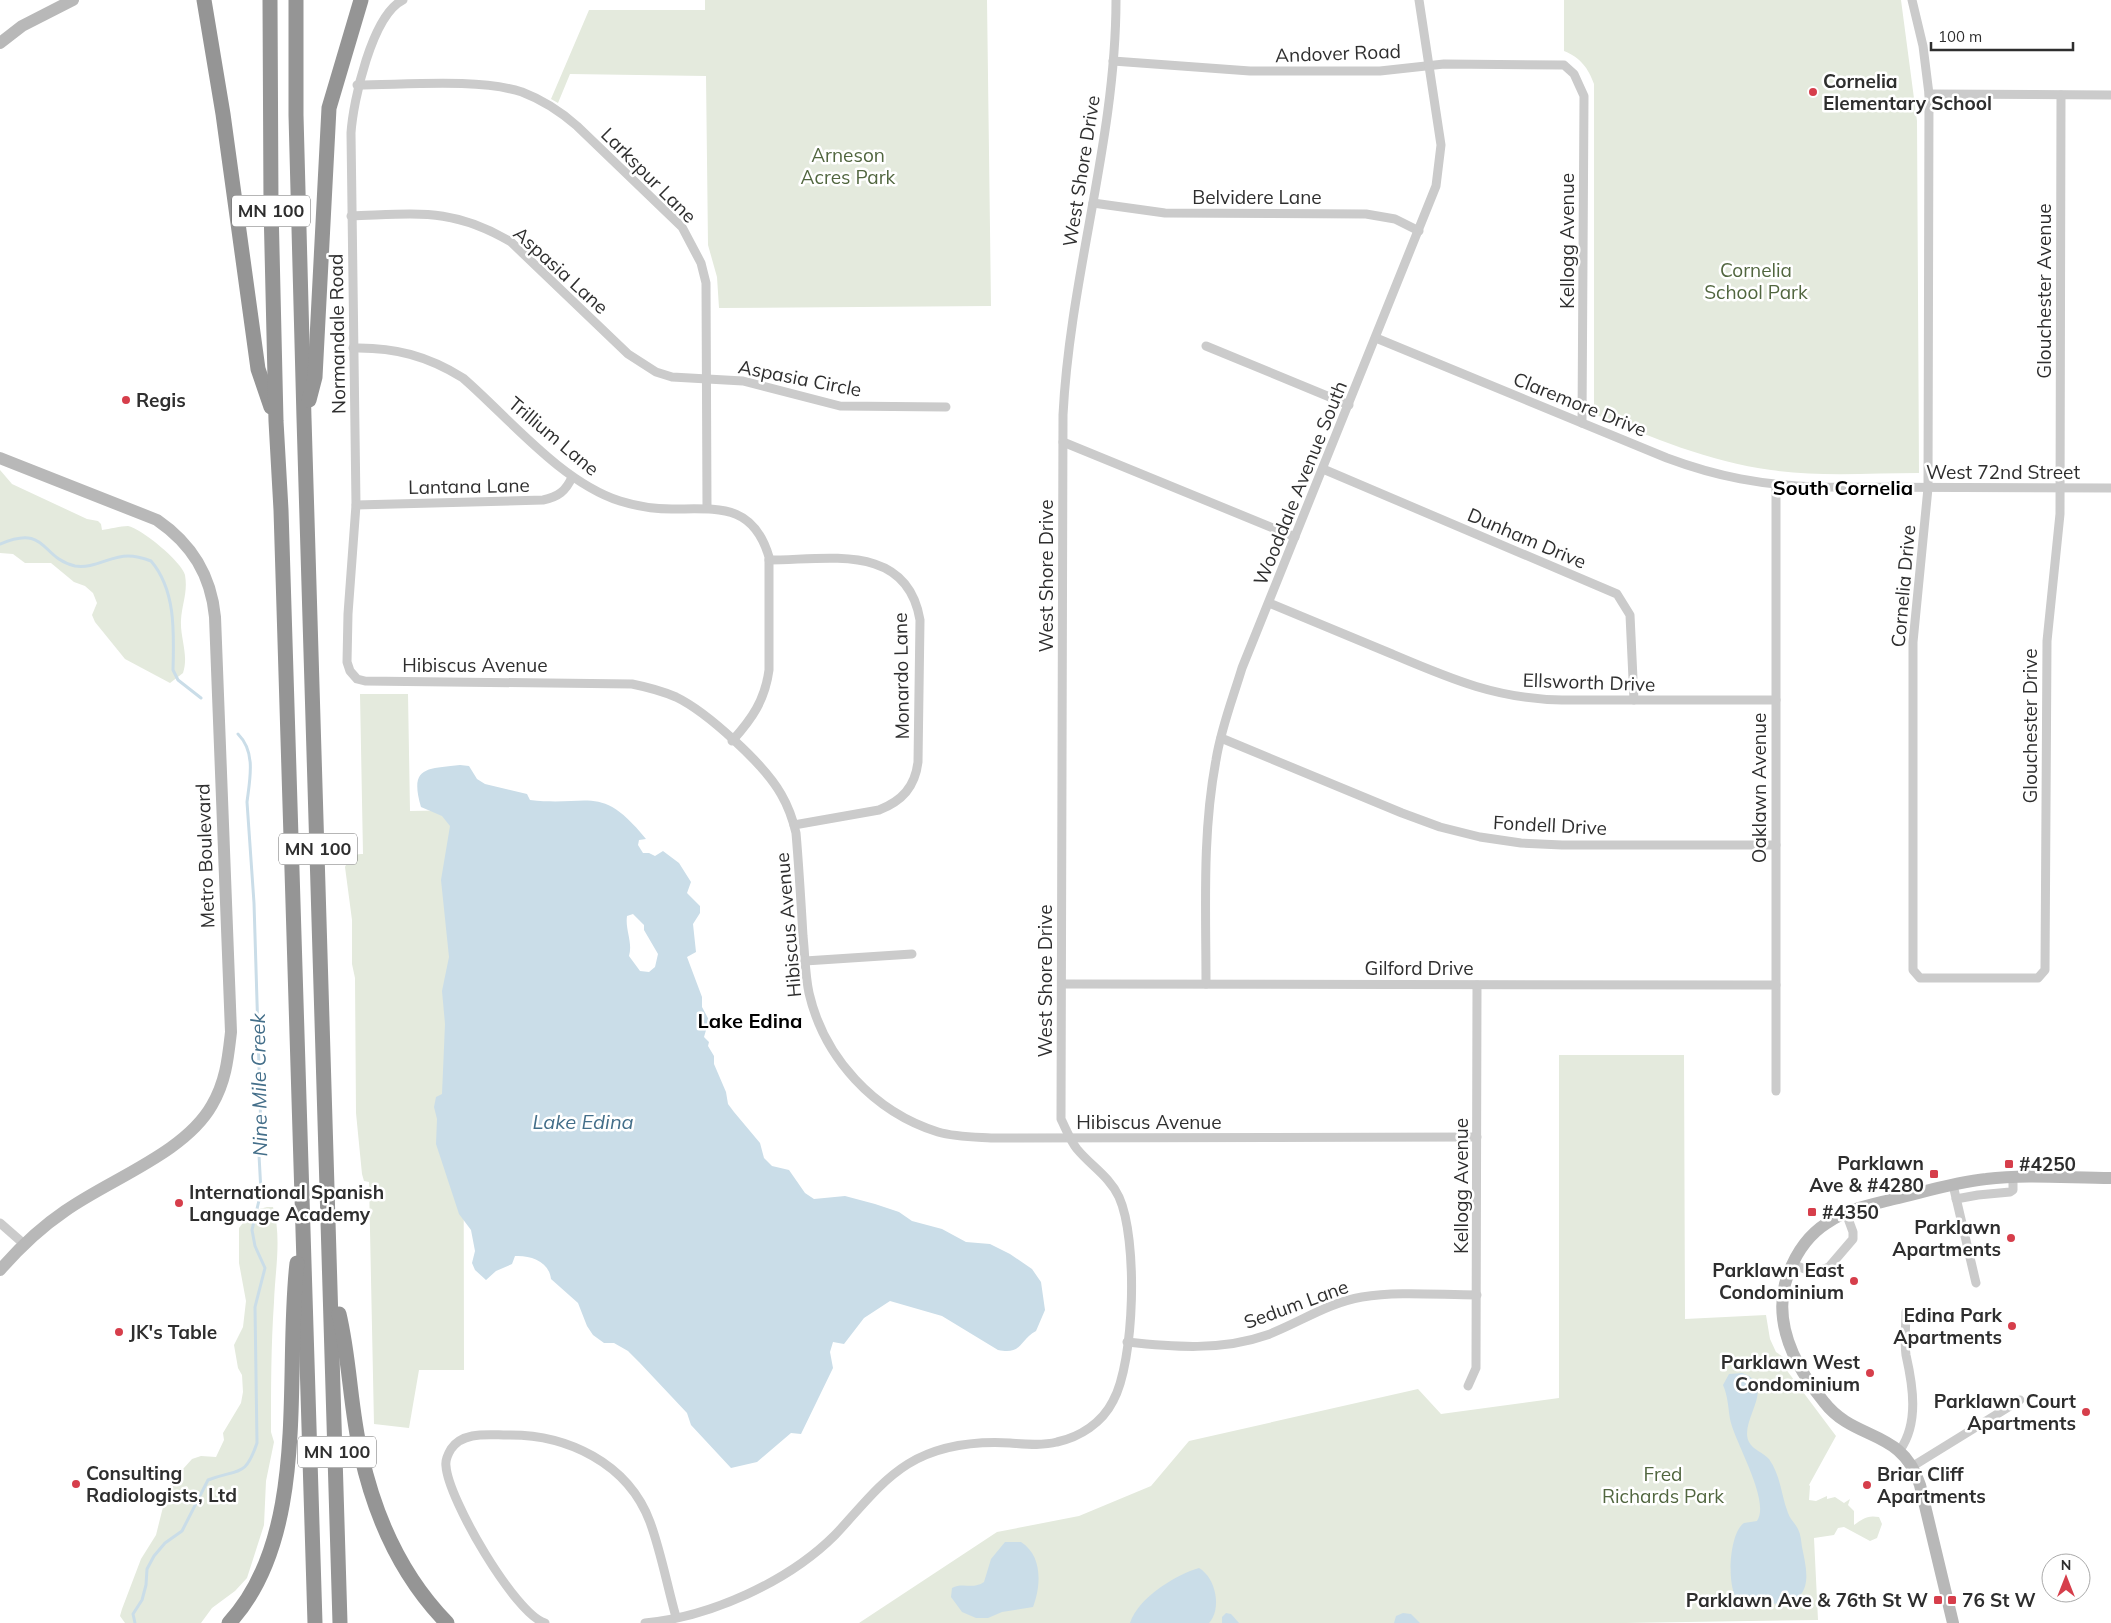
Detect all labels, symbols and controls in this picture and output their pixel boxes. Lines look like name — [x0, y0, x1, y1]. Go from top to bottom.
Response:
scale bar — [1931, 20, 2074, 52]
text: 100 m — [1938, 27, 1982, 46]
street label: Andover Road — [1275, 39, 1401, 67]
place label: Cornelia Elementary School — [1823, 69, 1992, 115]
marker: Cornelia Elementary School — [1807, 86, 1819, 98]
street label: West Shore Drive — [1057, 94, 1105, 248]
street label: Larkspur Lane — [596, 122, 702, 228]
park label: Arneson Acres Park — [801, 143, 896, 189]
street label: Kellogg Avenue — [1555, 173, 1579, 309]
street label: Belvidere Lane — [1192, 185, 1322, 209]
road number: MN 100 — [232, 196, 310, 227]
street label: Glouchester Avenue — [2032, 203, 2056, 379]
street label: Aspasia Lane — [509, 221, 613, 319]
street label: Normandale Road — [324, 254, 350, 414]
park label: Cornelia School Park — [1704, 258, 1808, 304]
street label: Aspasia Circle — [736, 354, 864, 402]
street label: Claremore Drive — [1510, 366, 1650, 442]
street label: Wooddale Avenue South — [1248, 377, 1352, 589]
place label: Regis — [136, 388, 186, 412]
street label: Trillium Lane — [504, 391, 604, 481]
marker: Regis — [120, 394, 132, 406]
street label: West 72nd Street — [1926, 460, 2080, 484]
street label: Lantana Lane — [408, 473, 530, 499]
district label: South Cornelia — [1773, 475, 1913, 500]
street label: West Shore Drive — [1034, 499, 1058, 653]
street label: Dunham Drive — [1464, 502, 1590, 574]
street label: Cornelia Drive — [1886, 524, 1920, 648]
street label: Monardo Lane — [888, 612, 914, 740]
street label: Glouchester Drive — [2018, 648, 2042, 804]
street label: Hibiscus Avenue — [402, 653, 548, 677]
street label: Ellsworth Drive — [1522, 668, 1656, 696]
street label: Oaklawn Avenue — [1747, 713, 1771, 863]
street label: Metro Boulevard — [190, 783, 220, 929]
street label: Fondell Drive — [1492, 810, 1608, 840]
road number: MN 100 — [279, 834, 357, 864]
street label: Hibiscus Avenue — [770, 852, 806, 998]
street label: West Shore Drive — [1033, 904, 1057, 1058]
street label: Gilford Drive — [1365, 956, 1473, 980]
district label: Lake Edina — [698, 1008, 802, 1033]
water label: Nine Mile Creek — [245, 1013, 272, 1157]
water label: Lake Edina — [532, 1109, 634, 1134]
street label: Hibiscus Avenue — [1076, 1110, 1222, 1134]
street label: Kellogg Avenue — [1449, 1118, 1473, 1254]
place label: Parklawn Ave & #4280 — [1809, 1151, 1924, 1197]
place label: #4250 — [2019, 1152, 2076, 1176]
marker: #4250 — [2003, 1158, 2015, 1170]
marker: Parklawn Ave & #4280 — [1928, 1168, 1940, 1180]
place label: International Spanish Language Academy — [189, 1180, 384, 1226]
marker: International Spanish Language Academy — [173, 1197, 185, 1209]
place label: #4350 — [1822, 1200, 1879, 1224]
marker: #4350 — [1806, 1206, 1818, 1218]
place label: Parklawn Apartments — [1892, 1215, 2001, 1261]
marker: Parklawn Apartments — [2005, 1232, 2017, 1244]
place label: Parklawn East Condominium — [1712, 1258, 1844, 1304]
street label: Sedum Lane — [1240, 1274, 1352, 1334]
marker: Parklawn East Condominium — [1848, 1275, 1860, 1287]
place label: Edina Park Apartments — [1893, 1303, 2003, 1349]
place label: JK's Table — [129, 1320, 217, 1344]
marker: Edina Park Apartments — [2006, 1320, 2018, 1332]
marker: JK's Table — [113, 1326, 125, 1338]
place label: Parklawn West Condominium — [1721, 1350, 1860, 1396]
marker: Parklawn West Condominium — [1864, 1367, 1876, 1379]
place label: Parklawn Court Apartments — [1934, 1389, 2076, 1435]
marker: Parklawn Court Apartments — [2080, 1406, 2092, 1418]
road number: MN 100 — [298, 1436, 376, 1468]
place label: Consulting Radiologists, Ltd — [86, 1461, 237, 1507]
park label: Fred Richards Park — [1602, 1462, 1724, 1508]
place label: Briar Cliff Apartments — [1877, 1462, 1986, 1508]
marker: Consulting Radiologists, Ltd — [70, 1478, 82, 1490]
marker: Briar Cliff Apartments — [1861, 1479, 1873, 1491]
north arrow — [2041, 1553, 2091, 1603]
text: N — [2061, 1556, 2071, 1574]
place label: Parklawn Ave & 76th St W — [1686, 1588, 1928, 1612]
place label: 76 St W — [1962, 1588, 2036, 1612]
marker: Parklawn Ave & 76th St W — [1932, 1594, 1944, 1606]
marker: 76 St W — [1946, 1594, 1958, 1606]

